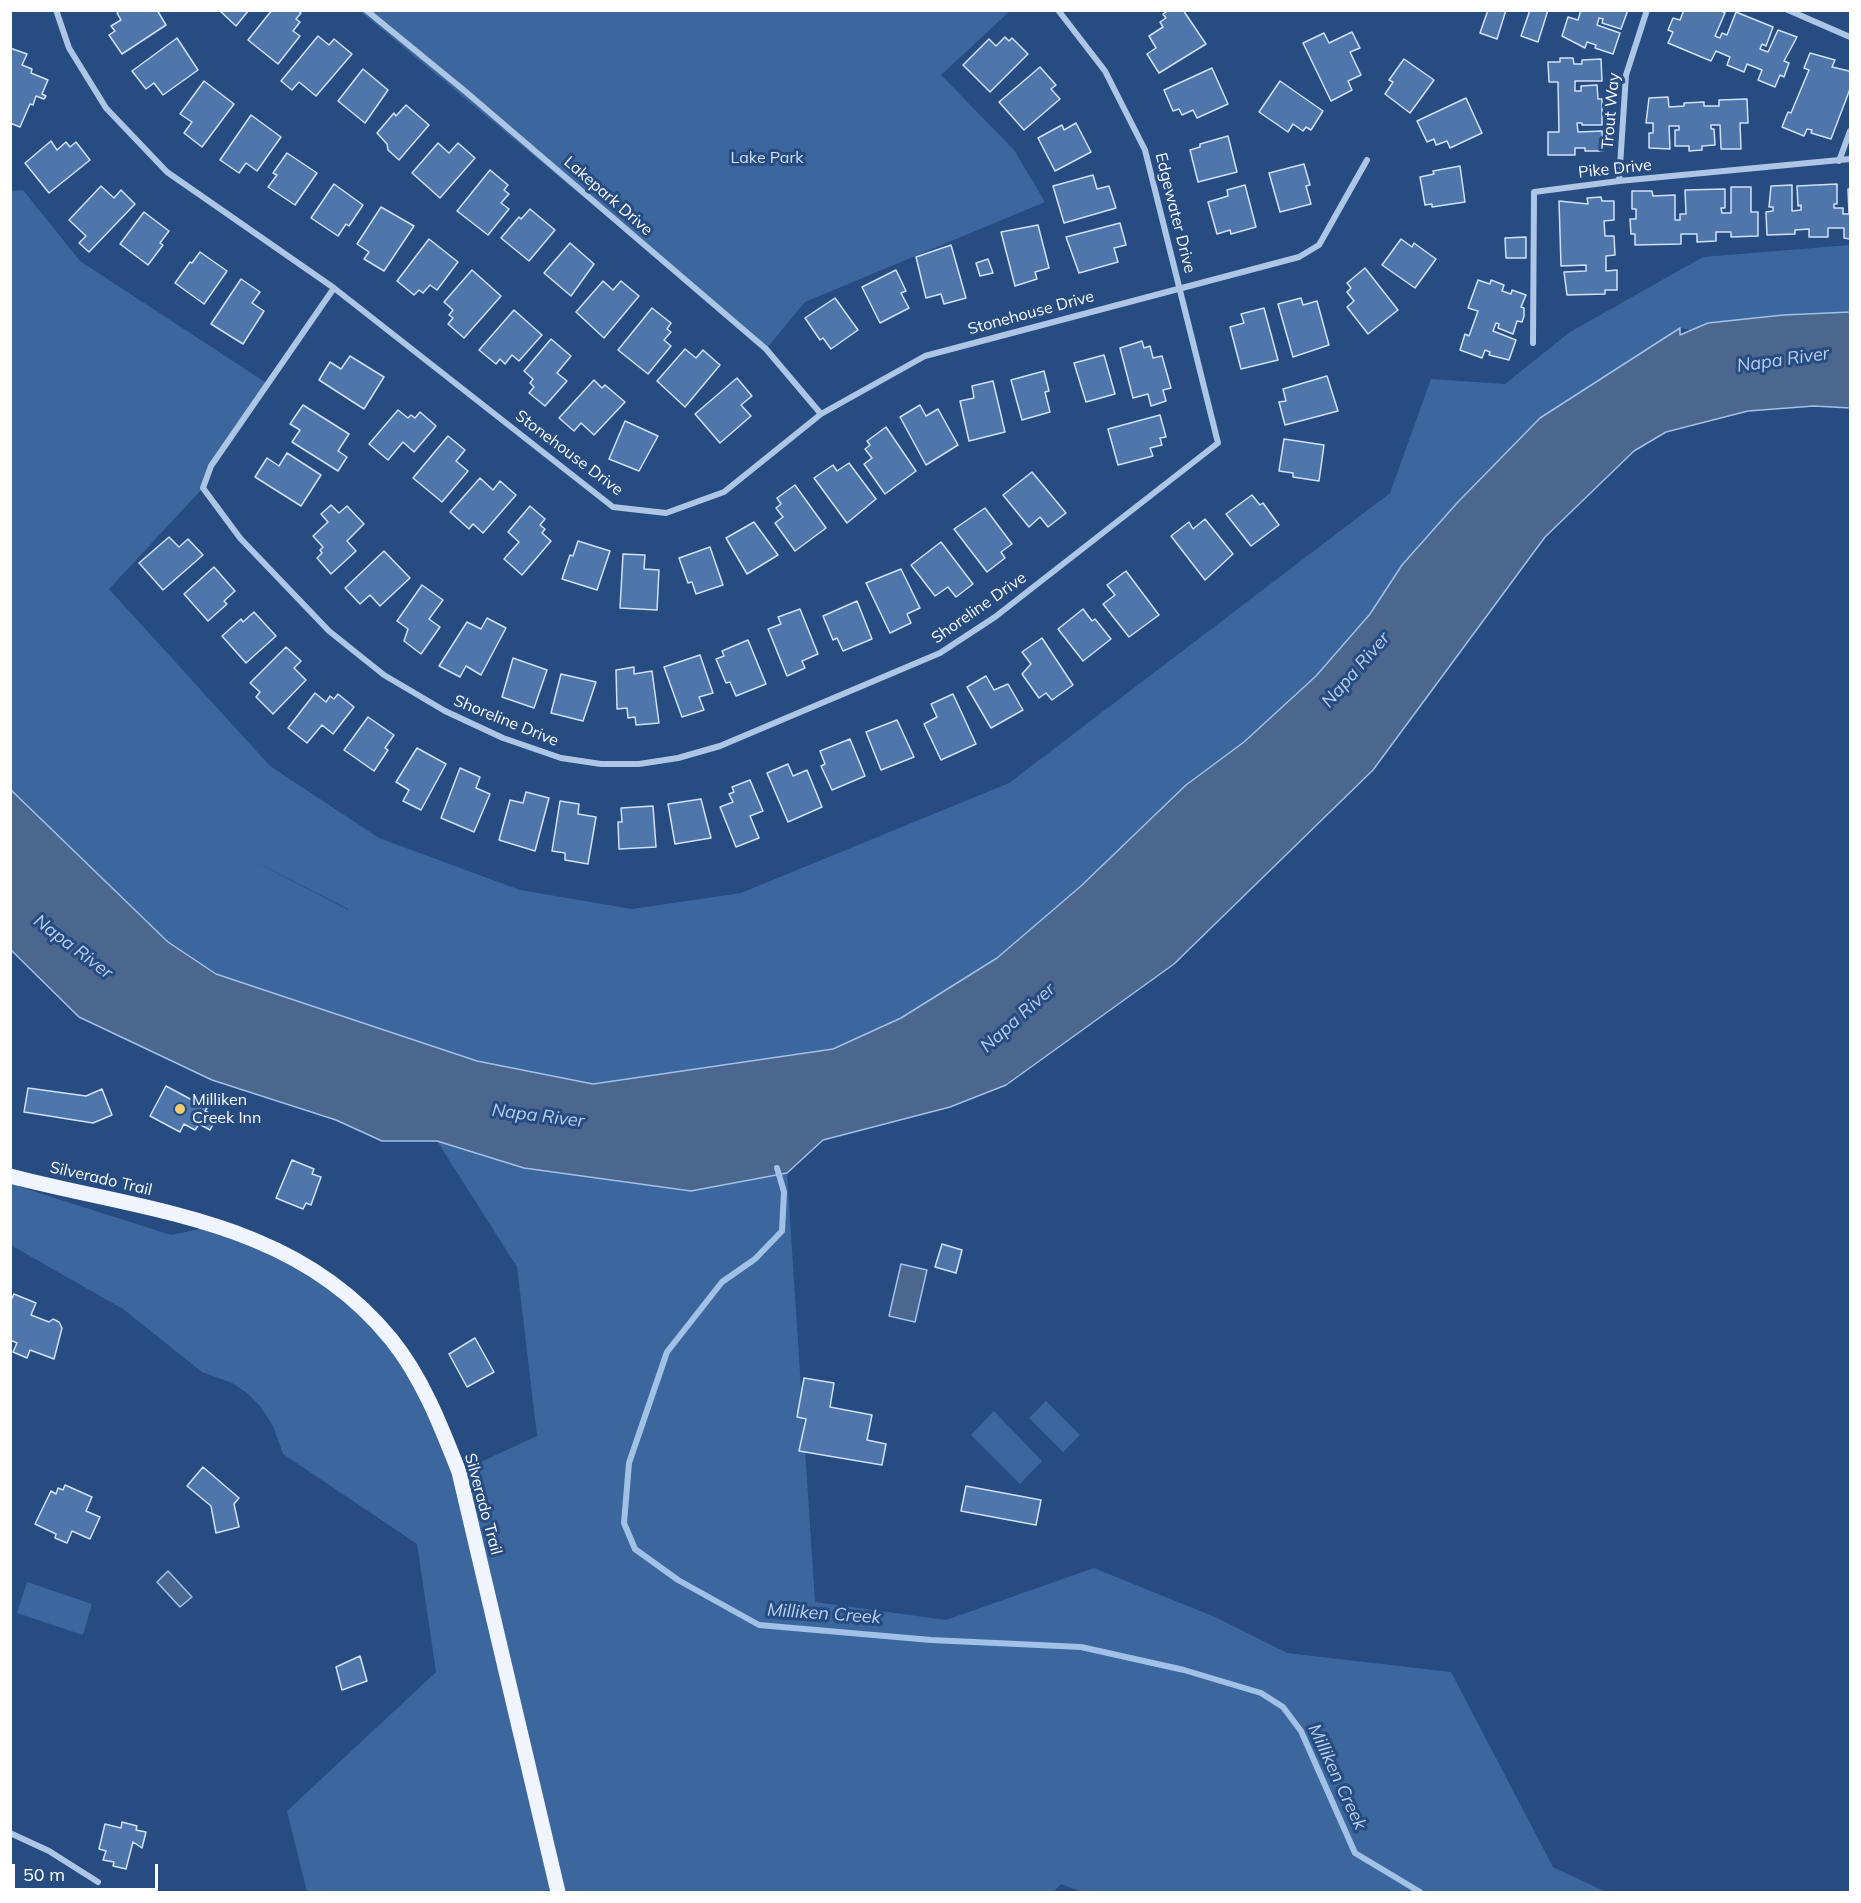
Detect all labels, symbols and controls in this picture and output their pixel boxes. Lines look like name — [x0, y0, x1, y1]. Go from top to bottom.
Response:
street label: Trout Way — [1598, 72, 1624, 150]
park label: Lake Park — [731, 148, 803, 168]
street label: Edgewater Drive — [1151, 151, 1199, 275]
street label: Lakepark Drive — [560, 152, 656, 240]
street label: Pike Drive — [1577, 156, 1653, 182]
street label: Stonehouse Drive — [966, 287, 1096, 339]
water label: Napa River — [1735, 343, 1831, 377]
street label: Stonehouse Drive — [511, 406, 627, 500]
street label: Shoreline Drive — [928, 568, 1030, 648]
water label: Napa River — [1317, 628, 1395, 712]
street label: Shoreline Drive — [451, 691, 561, 751]
water label: Napa River — [29, 910, 117, 984]
water label: Napa River — [976, 979, 1060, 1057]
place label: Milliken Creek Inn — [192, 1090, 261, 1128]
water label: Napa River — [491, 1100, 585, 1132]
marker: Milliken Creek Inn — [173, 1102, 187, 1116]
street label: Silverado Trail — [48, 1158, 154, 1200]
street label: Silverado Trail — [460, 1451, 506, 1557]
water label: Milliken Creek — [766, 1599, 882, 1629]
water label: Milliken Creek — [1303, 1721, 1371, 1833]
scale bar — [15, 1852, 160, 1890]
text: 50 m — [23, 1863, 65, 1886]

